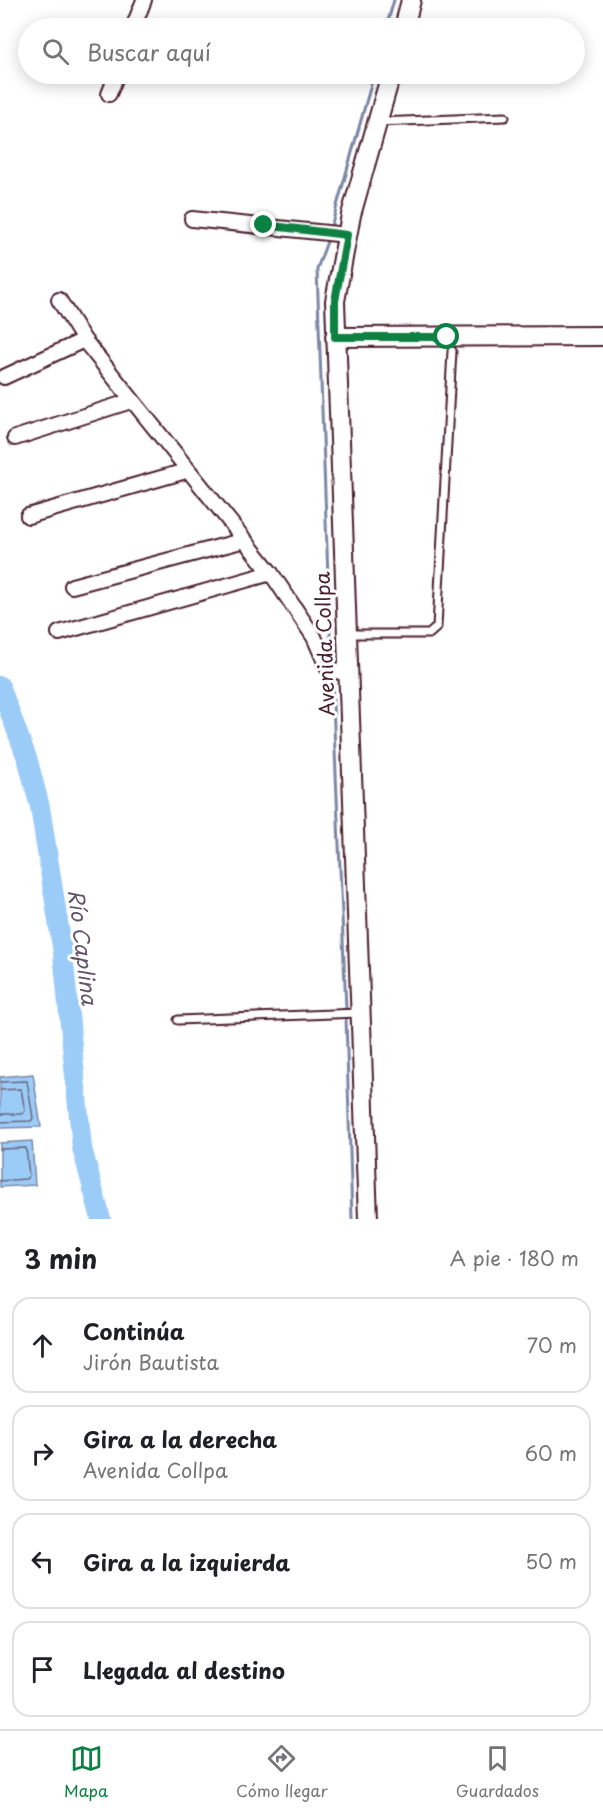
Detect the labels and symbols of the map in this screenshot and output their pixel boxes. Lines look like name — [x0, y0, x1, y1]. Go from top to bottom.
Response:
route end — [250, 211, 276, 237]
route start — [433, 323, 459, 349]
street label: Avenida Collpa — [306, 571, 342, 717]
water label: Río Caplina — [61, 887, 107, 1007]

